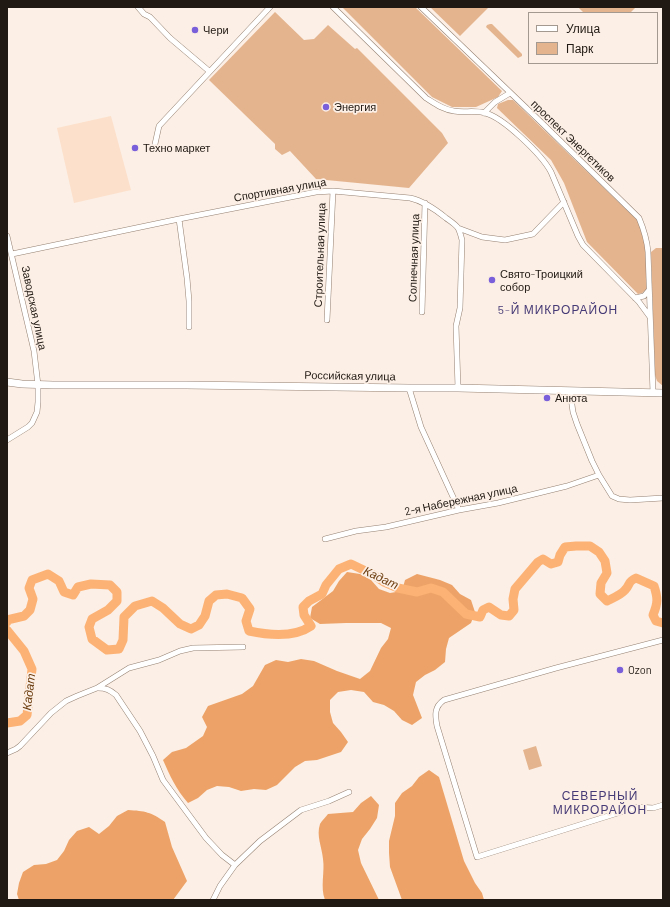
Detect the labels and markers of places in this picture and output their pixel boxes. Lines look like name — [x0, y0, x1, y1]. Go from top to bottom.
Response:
place label: Чери — [203, 23, 229, 37]
marker: Чери — [190, 25, 200, 35]
place label: Энергия — [334, 100, 376, 114]
marker: Энергия — [321, 102, 331, 112]
place label: Техно маркет — [143, 141, 210, 155]
marker: Техно маркет — [130, 143, 140, 153]
place label: Свято-Троицкий собор — [500, 267, 583, 293]
marker: Свято-Троицкий собор — [487, 275, 497, 285]
place label: Анюта — [555, 391, 587, 405]
marker: Анюта — [542, 393, 552, 403]
place label: Ozon — [628, 663, 652, 677]
marker: Ozon — [615, 665, 625, 675]

